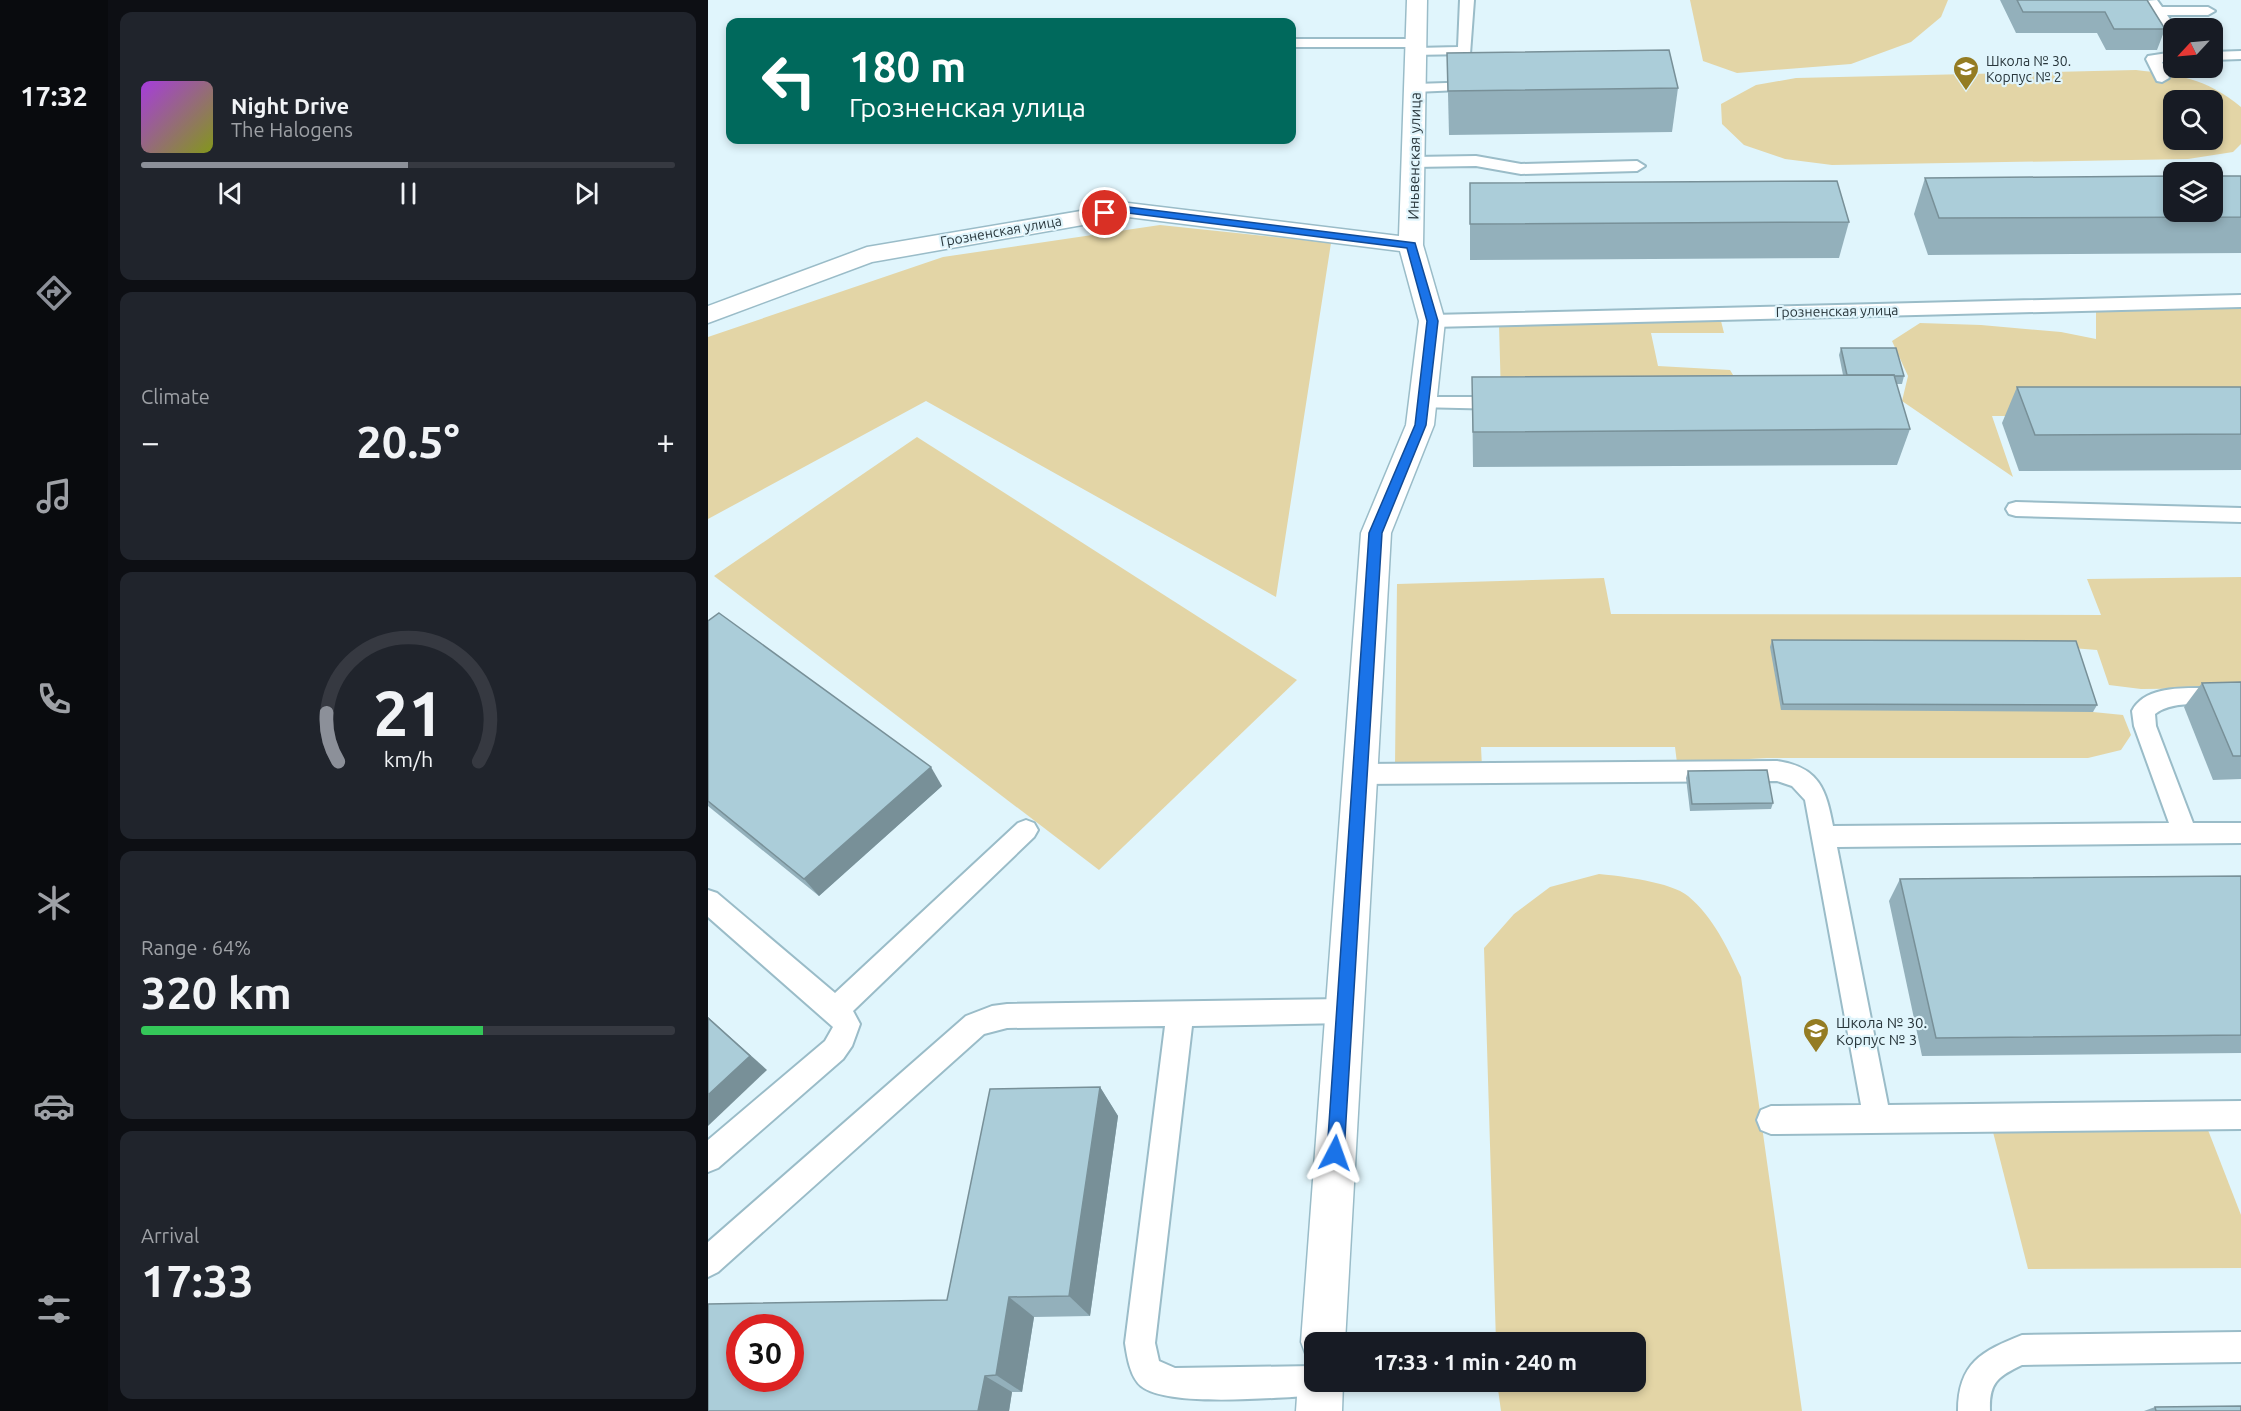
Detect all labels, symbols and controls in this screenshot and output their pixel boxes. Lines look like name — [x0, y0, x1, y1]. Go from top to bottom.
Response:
north arrow — [2163, 18, 2223, 78]
map controls — [2163, 18, 2223, 222]
icon: left — [750, 42, 828, 120]
text: 180 m — [849, 43, 966, 90]
place label: Школа № 30. Корпус № 2 — [1986, 53, 2071, 85]
school or university icon: Школа № 30. Корпус № 2 — [1951, 54, 1981, 92]
text: 17:32 — [20, 81, 88, 111]
button: search — [2163, 90, 2223, 150]
text: Грозненская улица — [849, 92, 1086, 122]
street label: Иньвенская улица — [1404, 92, 1424, 220]
text: Night Drive — [231, 93, 349, 118]
text: The Halogens — [231, 118, 353, 141]
button: layers — [2163, 162, 2223, 222]
icon: previous — [214, 177, 247, 210]
icon: pause — [392, 177, 425, 210]
icon: next — [570, 177, 603, 210]
pin — [1079, 187, 1130, 238]
icon: arrive — [1088, 196, 1121, 229]
street label: Грозненская улица — [939, 212, 1063, 250]
icon: directions — [33, 272, 75, 314]
street label: Грозненская улица — [1775, 302, 1899, 320]
text: Climate — [141, 385, 210, 408]
text: 20.5° — [356, 416, 460, 467]
text: − — [141, 423, 160, 460]
text: + — [656, 423, 675, 460]
icon: music — [33, 475, 75, 517]
icon: phone — [33, 678, 75, 720]
text: 21 — [373, 679, 443, 749]
text: km/h — [383, 748, 433, 772]
icon: climate — [33, 882, 75, 924]
text: Range · 64% — [141, 936, 251, 959]
text: 320 km — [141, 967, 292, 1018]
place label: Школа № 30. Корпус № 3 — [1836, 1014, 1927, 1048]
school or university icon: Школа № 30. Корпус № 3 — [1801, 1016, 1831, 1054]
icon: car — [33, 1085, 75, 1127]
position arrow — [1303, 1121, 1367, 1185]
text: Arrival — [141, 1224, 199, 1247]
text: 17:33 — [141, 1255, 254, 1306]
icon: filters — [33, 1288, 75, 1330]
speed limit sign: 30 — [726, 1314, 804, 1392]
text: 17:33 · 1 min · 240 m — [1373, 1349, 1577, 1374]

